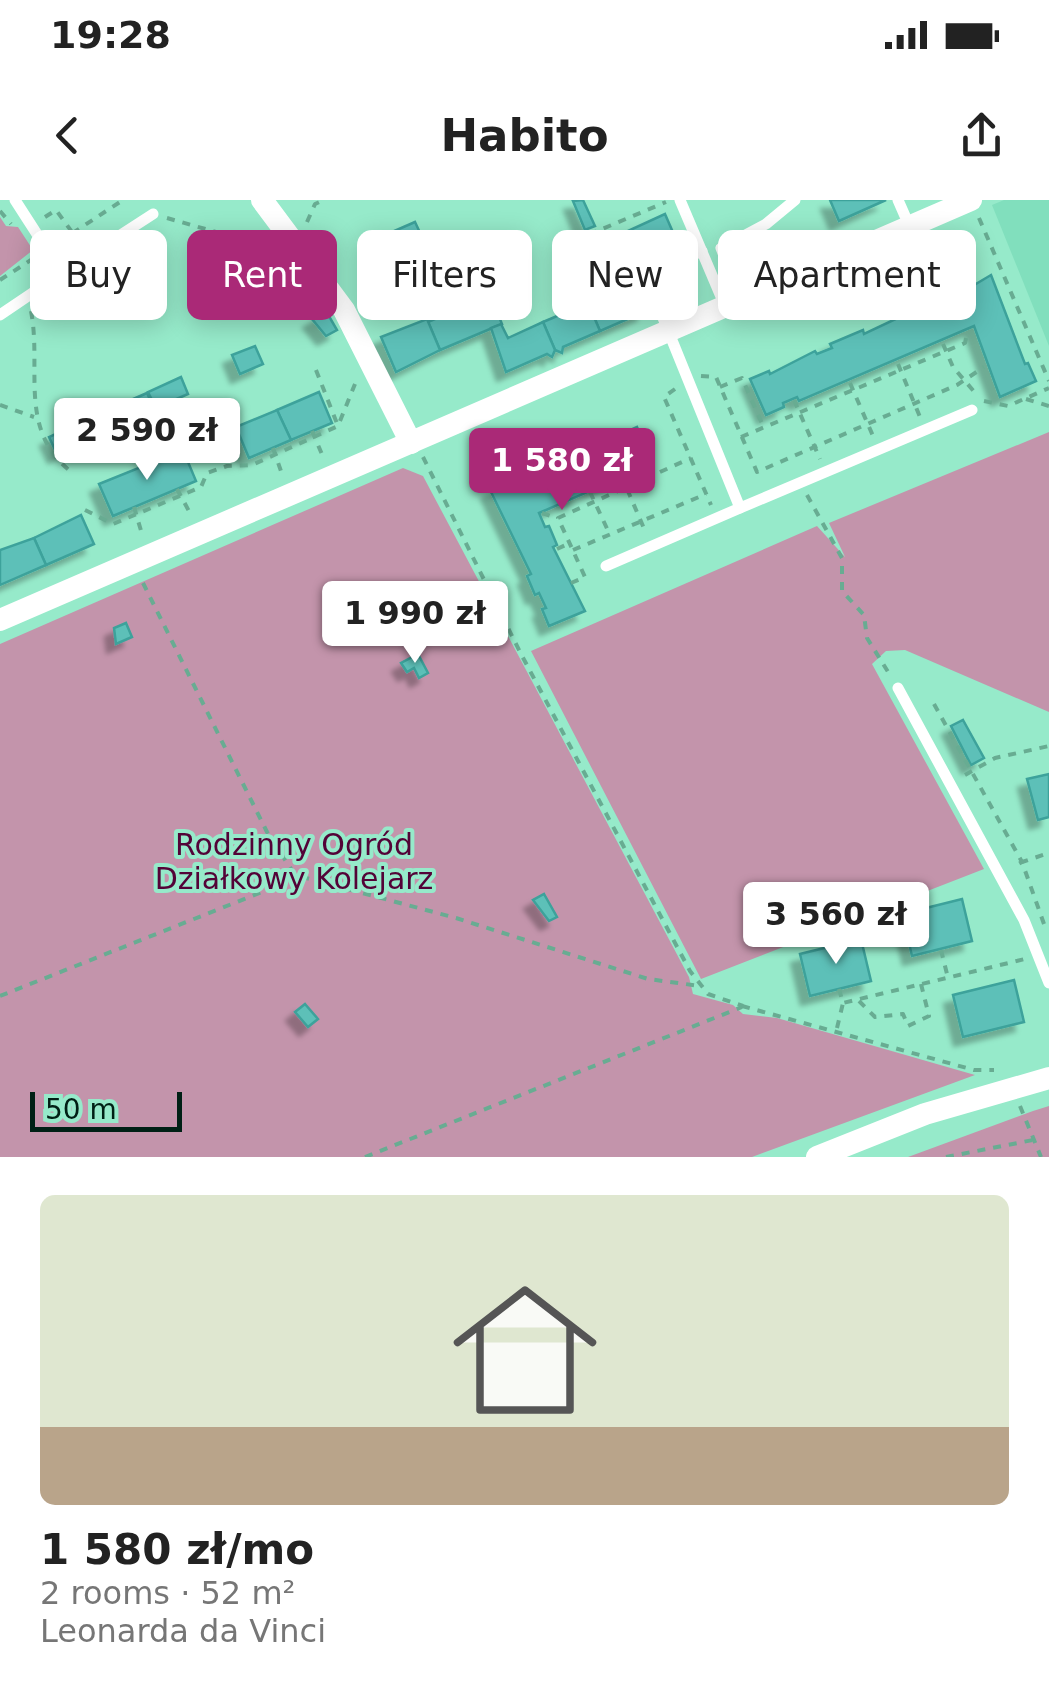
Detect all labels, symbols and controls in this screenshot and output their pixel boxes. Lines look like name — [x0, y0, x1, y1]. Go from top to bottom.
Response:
text: 19:28 — [50, 13, 171, 57]
icon: back — [40, 108, 95, 163]
icon: share — [954, 108, 1009, 163]
text: Habito — [440, 109, 609, 162]
chip: Buy — [30, 230, 167, 320]
chip: Rent — [187, 230, 337, 320]
chip: Filters — [357, 230, 532, 320]
chip: New — [552, 230, 698, 320]
chip: Apartment — [718, 230, 976, 320]
pin: 2 590 zł — [44, 398, 250, 483]
text: 2 590 zł — [76, 411, 218, 449]
pin: 1 580 zł — [459, 428, 665, 513]
text: 1 580 zł — [491, 441, 633, 479]
pin: 1 990 zł — [312, 581, 518, 666]
text: 1 990 zł — [344, 594, 486, 632]
park label: Rodzinny Ogród Działkowy Kolejarz — [155, 827, 433, 896]
pin: 3 560 zł — [733, 882, 939, 967]
text: 3 560 zł — [765, 895, 907, 933]
scale bar — [30, 1087, 182, 1131]
text: 50 m — [45, 1093, 117, 1126]
icon: home — [435, 1260, 615, 1440]
text: 1 580 zł/mo — [40, 1525, 314, 1574]
text: 2 rooms · 52 m² — [40, 1574, 295, 1612]
text: Leonarda da Vinci — [40, 1612, 326, 1650]

